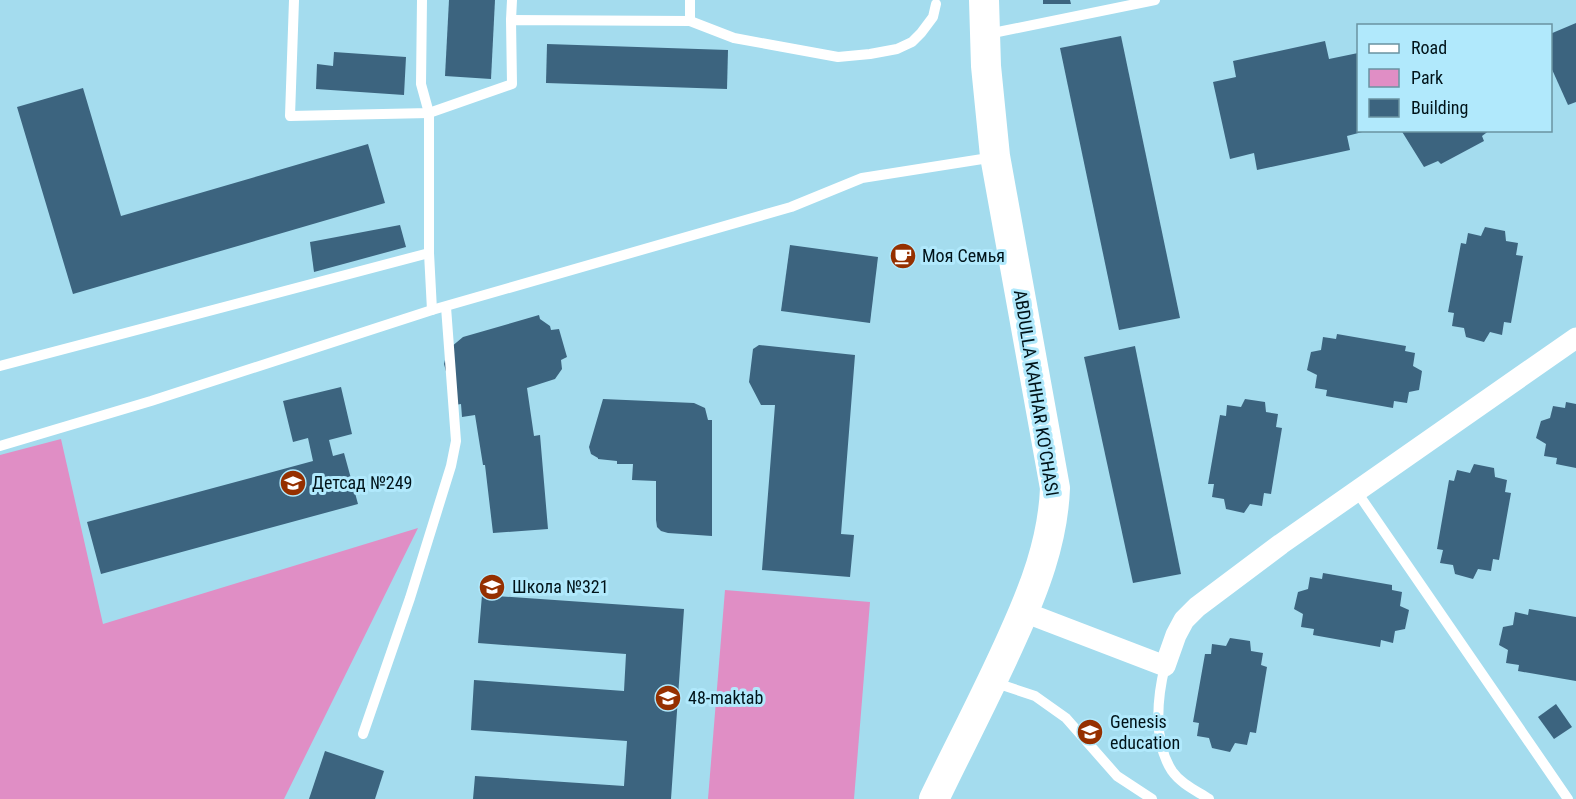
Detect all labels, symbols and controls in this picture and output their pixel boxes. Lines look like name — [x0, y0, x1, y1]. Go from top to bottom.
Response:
legend — [1357, 24, 1552, 132]
text: Road — [1411, 37, 1447, 58]
text: Park — [1411, 67, 1443, 88]
text: Building — [1411, 97, 1468, 118]
cafe icon: Моя Семья — [888, 241, 918, 271]
place label: Моя Семья — [922, 245, 1005, 266]
street label: ABDULLA KAHHAR KO'CHASI — [1010, 288, 1063, 497]
school or university icon: Детсад №249 — [278, 468, 308, 498]
place label: Детсад №249 — [312, 472, 413, 493]
school or university icon: Школа №321 — [477, 572, 507, 602]
place label: Школа №321 — [512, 576, 609, 597]
school or university icon: 48-maktab — [653, 683, 683, 713]
place label: 48-maktab — [688, 687, 763, 708]
place label: Genesis education — [1110, 711, 1180, 753]
school or university icon: Genesis education — [1075, 717, 1105, 747]

